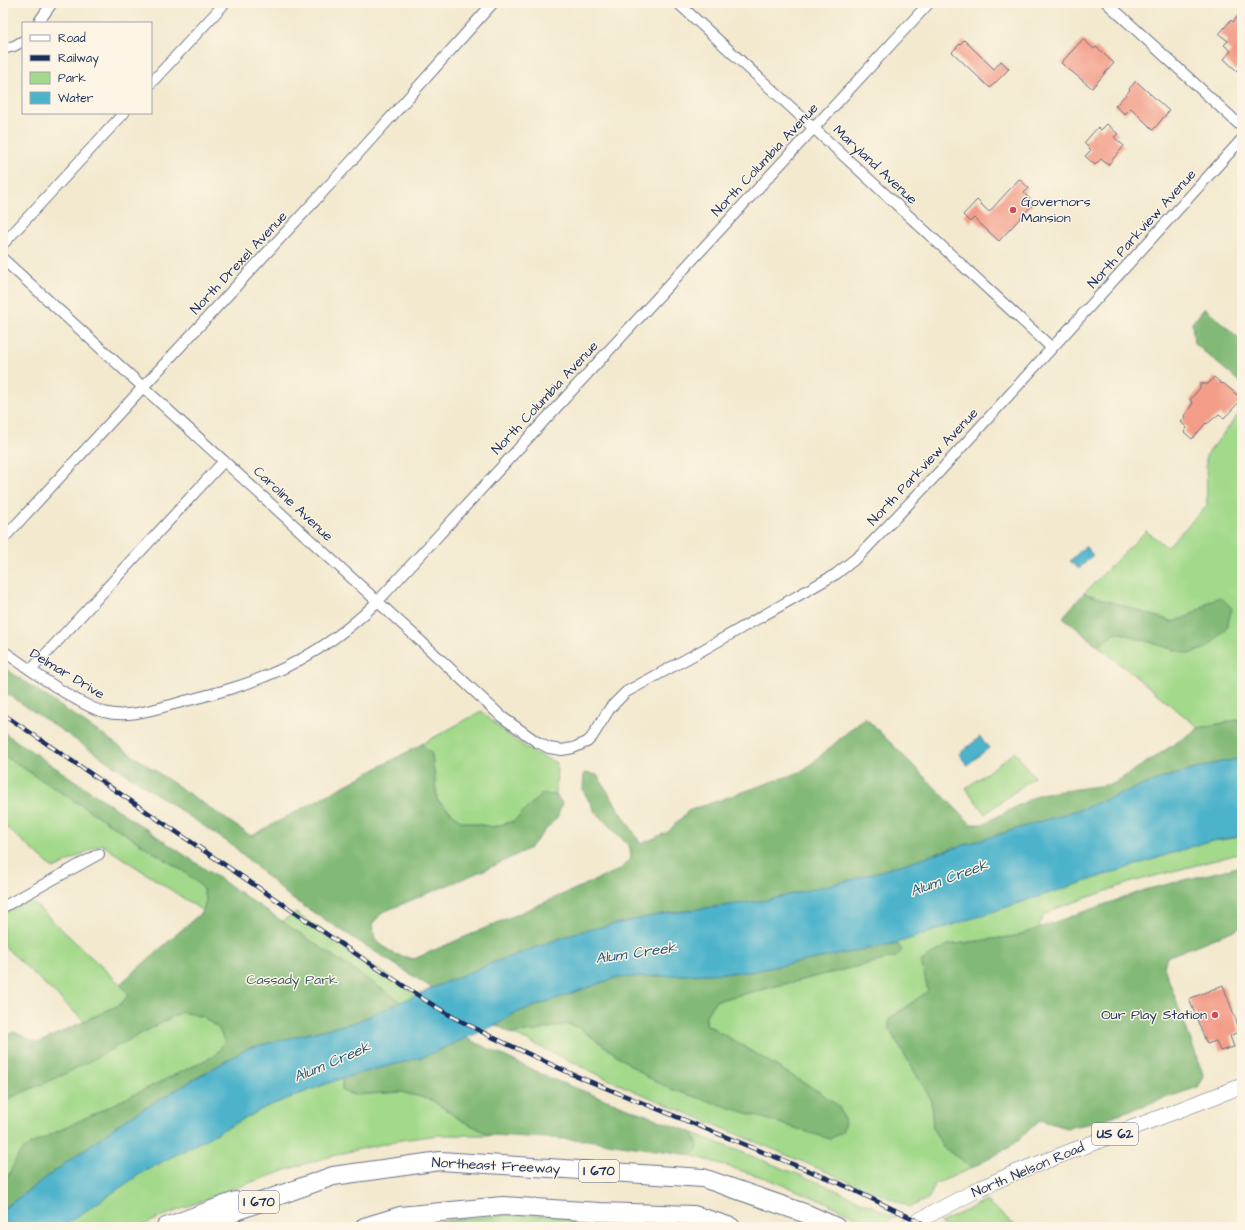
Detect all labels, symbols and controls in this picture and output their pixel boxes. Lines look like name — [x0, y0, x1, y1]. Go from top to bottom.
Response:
legend — [22, 22, 152, 114]
text: Road — [58, 30, 86, 47]
text: Railway — [58, 50, 99, 68]
text: Park — [58, 70, 86, 87]
text: Water — [58, 90, 94, 107]
street label: North Columbia Avenue — [707, 98, 823, 221]
street label: Maryland Avenue — [828, 121, 922, 210]
street label: North Parkview Avenue — [1083, 165, 1201, 293]
place label: Governors Mansion — [1021, 192, 1091, 228]
marker: Governors Mansion — [1008, 205, 1018, 215]
street label: North Drexel Avenue — [186, 207, 292, 319]
street label: North Columbia Avenue — [487, 336, 603, 459]
street label: North Parkview Avenue — [863, 403, 983, 530]
street label: Caroline Avenue — [249, 462, 338, 547]
street label: Delmar Drive — [26, 644, 108, 704]
water label: Alum Creek — [907, 854, 992, 902]
water label: Alum Creek — [594, 937, 679, 969]
park label: Cassady Park — [246, 970, 338, 990]
place label: Our Play Station — [1101, 1005, 1207, 1025]
marker: Our Play Station — [1210, 1010, 1220, 1020]
water label: Alum Creek — [290, 1036, 374, 1088]
road number: US 62 — [1092, 1123, 1138, 1145]
street label: North Nelson Road — [968, 1137, 1088, 1203]
street label: Northeast Freeway — [431, 1153, 561, 1179]
road number: I 670 — [579, 1160, 619, 1182]
road number: I 670 — [239, 1191, 279, 1213]

